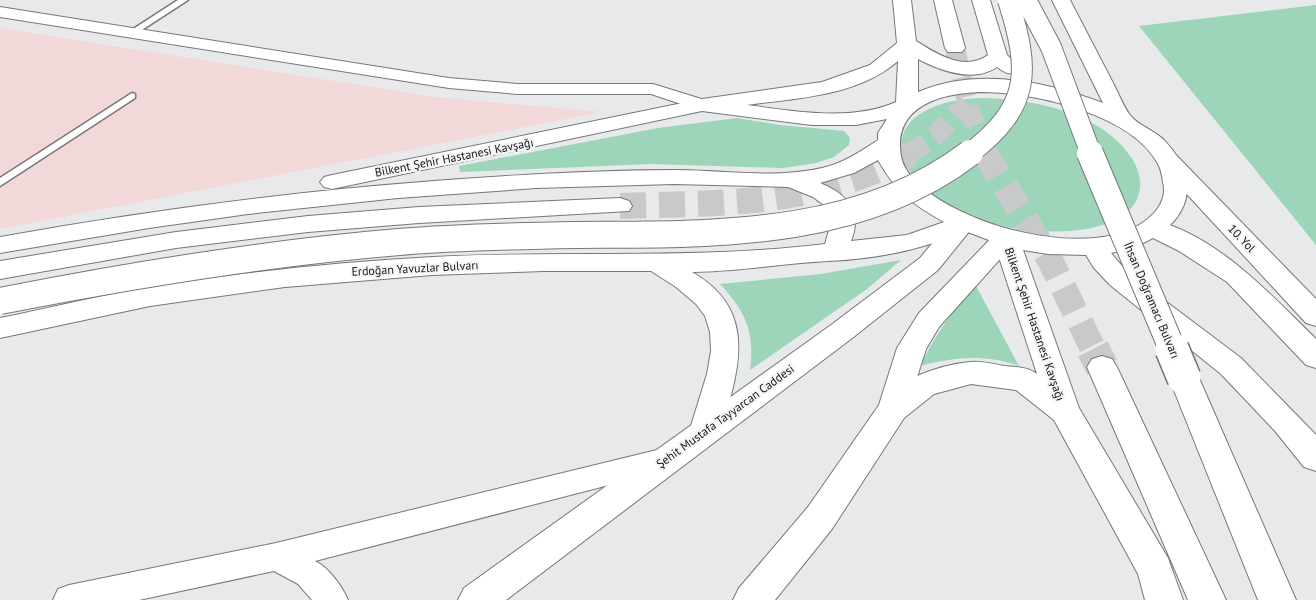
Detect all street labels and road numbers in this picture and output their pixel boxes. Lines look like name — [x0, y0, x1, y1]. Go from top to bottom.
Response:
street label: Bilkent Şehir Hastanesi Kavşağı — [373, 134, 535, 180]
street label: 10. Yol — [1225, 221, 1259, 255]
street label: İhsan Doğramacı Bulvarı — [1121, 239, 1183, 361]
street label: Bilkent Şehir Hastanesi Kavşağı — [1002, 245, 1068, 403]
street label: Erdoğan Yavuzlar Bulvarı — [351, 257, 479, 279]
street label: Şehit Mustafa Tayyarcan Caddesi — [653, 361, 797, 471]

